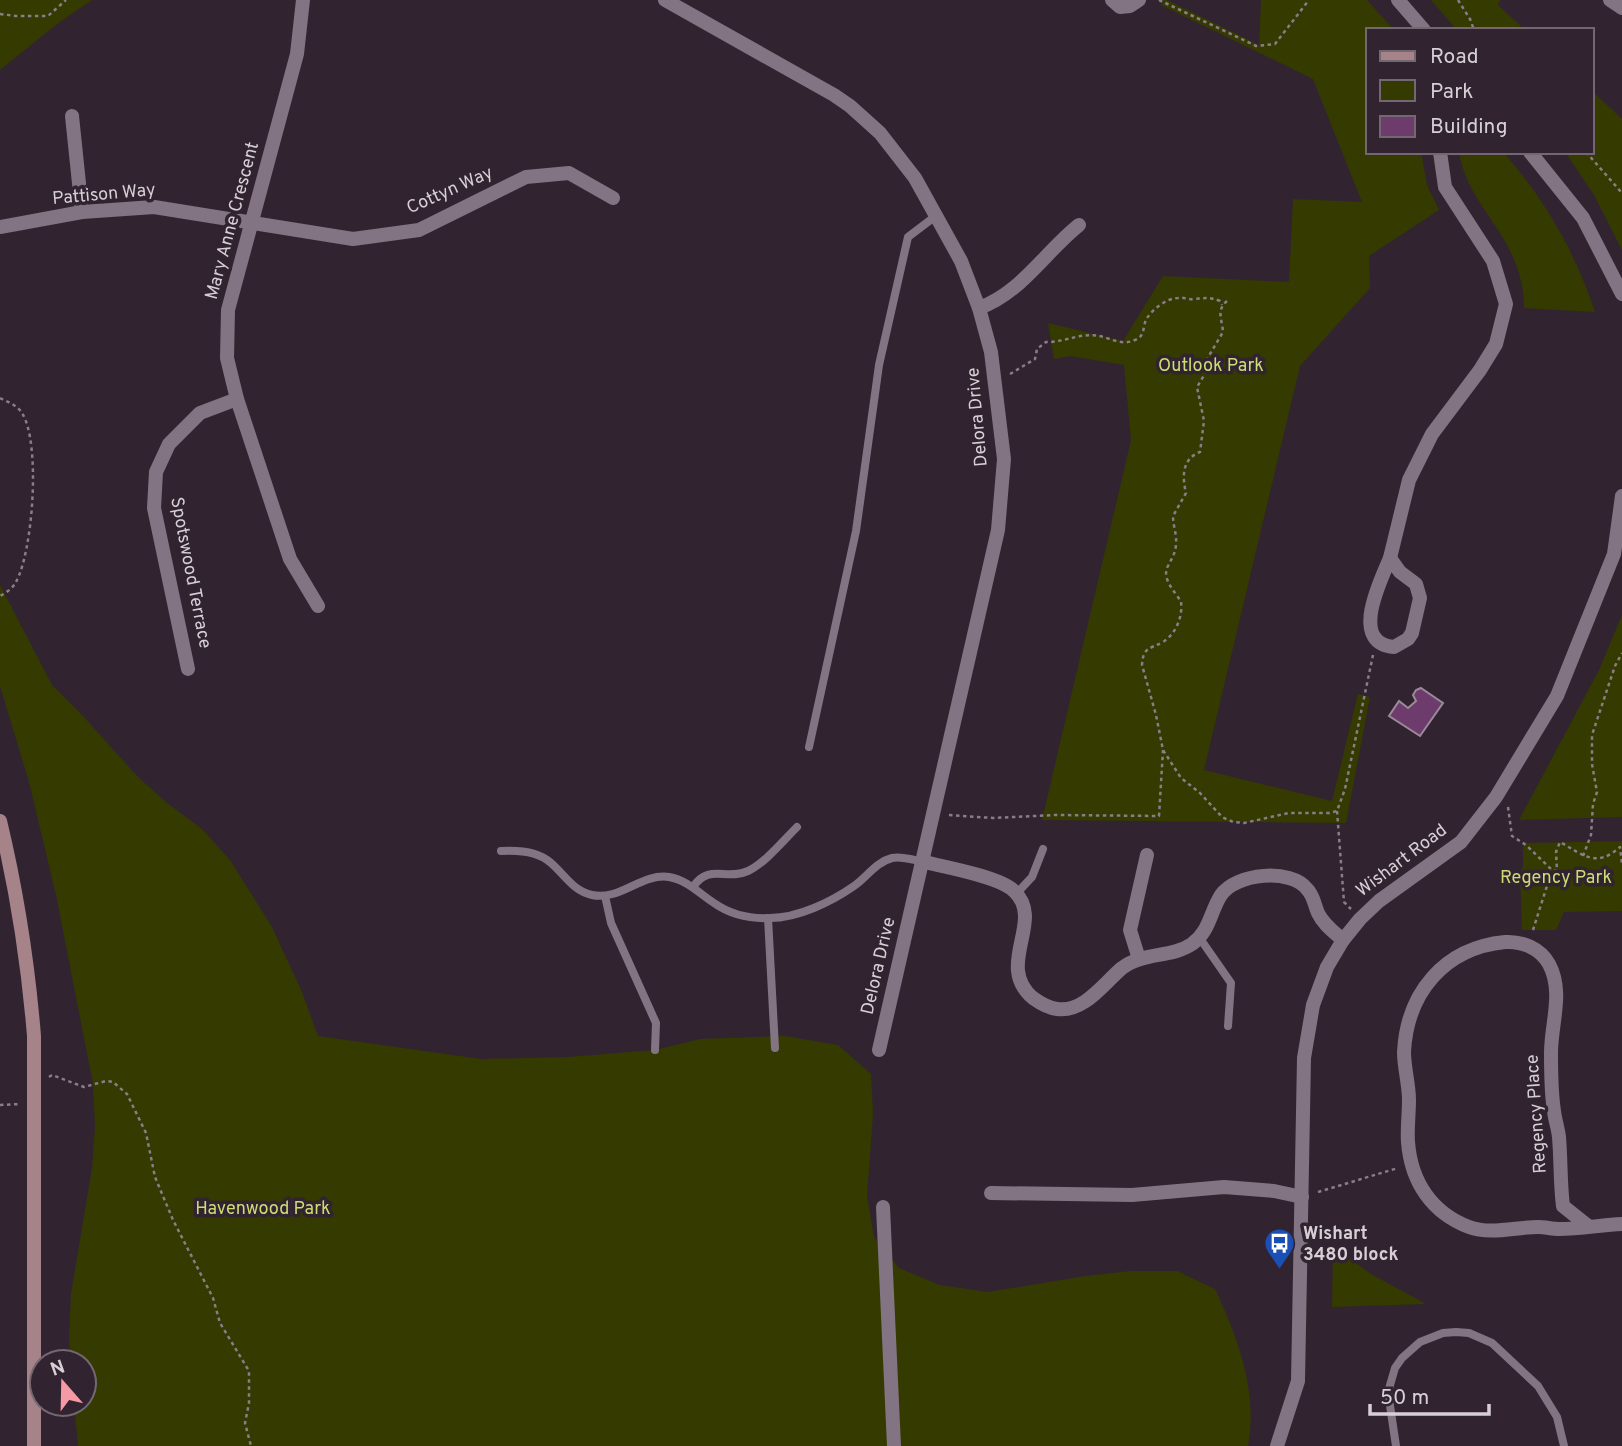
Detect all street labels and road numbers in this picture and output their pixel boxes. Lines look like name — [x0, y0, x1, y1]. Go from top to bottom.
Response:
street label: Mary Anne Crescent — [201, 140, 265, 302]
street label: Cottyn Way — [403, 162, 497, 220]
street label: Pattison Way — [51, 179, 157, 211]
street label: Delora Drive — [962, 366, 994, 468]
street label: Spotswood Terrace — [164, 495, 216, 651]
street label: Wishart Road — [1352, 819, 1452, 903]
street label: Delora Drive — [857, 915, 901, 1017]
street label: Regency Place — [1521, 1054, 1553, 1174]

